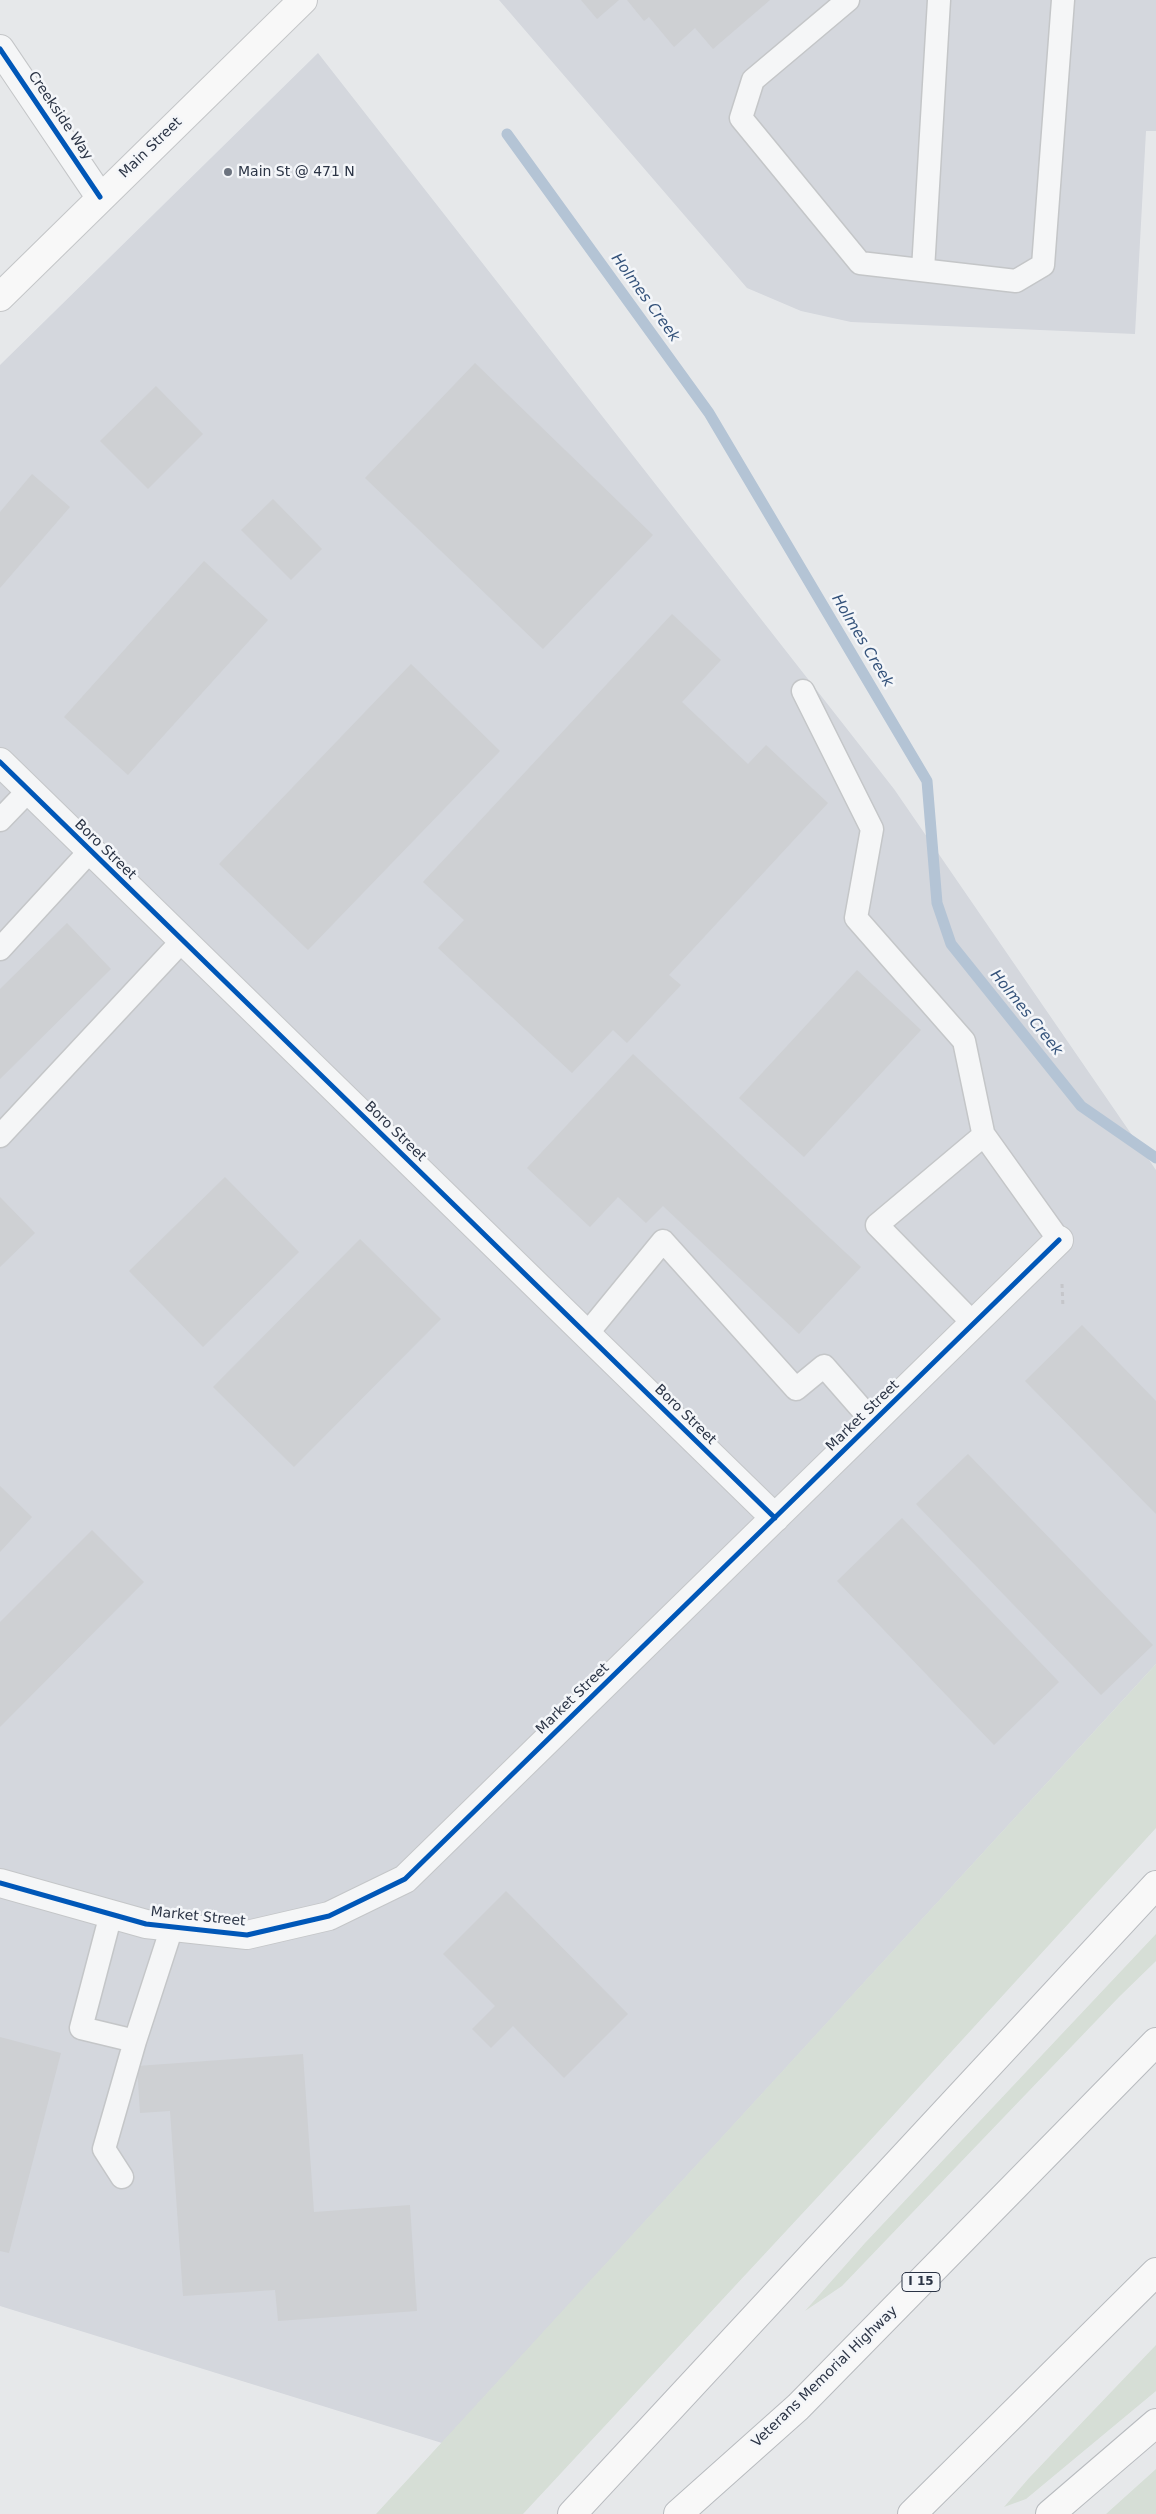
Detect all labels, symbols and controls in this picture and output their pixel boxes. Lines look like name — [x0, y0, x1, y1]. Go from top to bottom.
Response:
street label: Creekside Way — [24, 68, 96, 164]
street label: Main Street — [116, 114, 186, 182]
place label: Main St @ 471 N — [238, 164, 355, 180]
marker: Main St @ 471 N — [222, 166, 234, 178]
water label: Holmes Creek — [607, 250, 683, 346]
water label: Holmes Creek — [827, 591, 897, 691]
street label: Boro Street — [71, 816, 139, 884]
water label: Holmes Creek — [986, 967, 1066, 1059]
street label: Boro Street — [361, 1098, 429, 1166]
street label: Market Street — [823, 1377, 903, 1455]
street label: Boro Street — [651, 1381, 719, 1449]
street label: Market Street — [533, 1660, 613, 1738]
street label: Market Street — [150, 1904, 246, 1930]
road number: I 15 — [902, 2272, 940, 2292]
street label: Veterans Memorial Highway — [749, 2303, 901, 2451]

